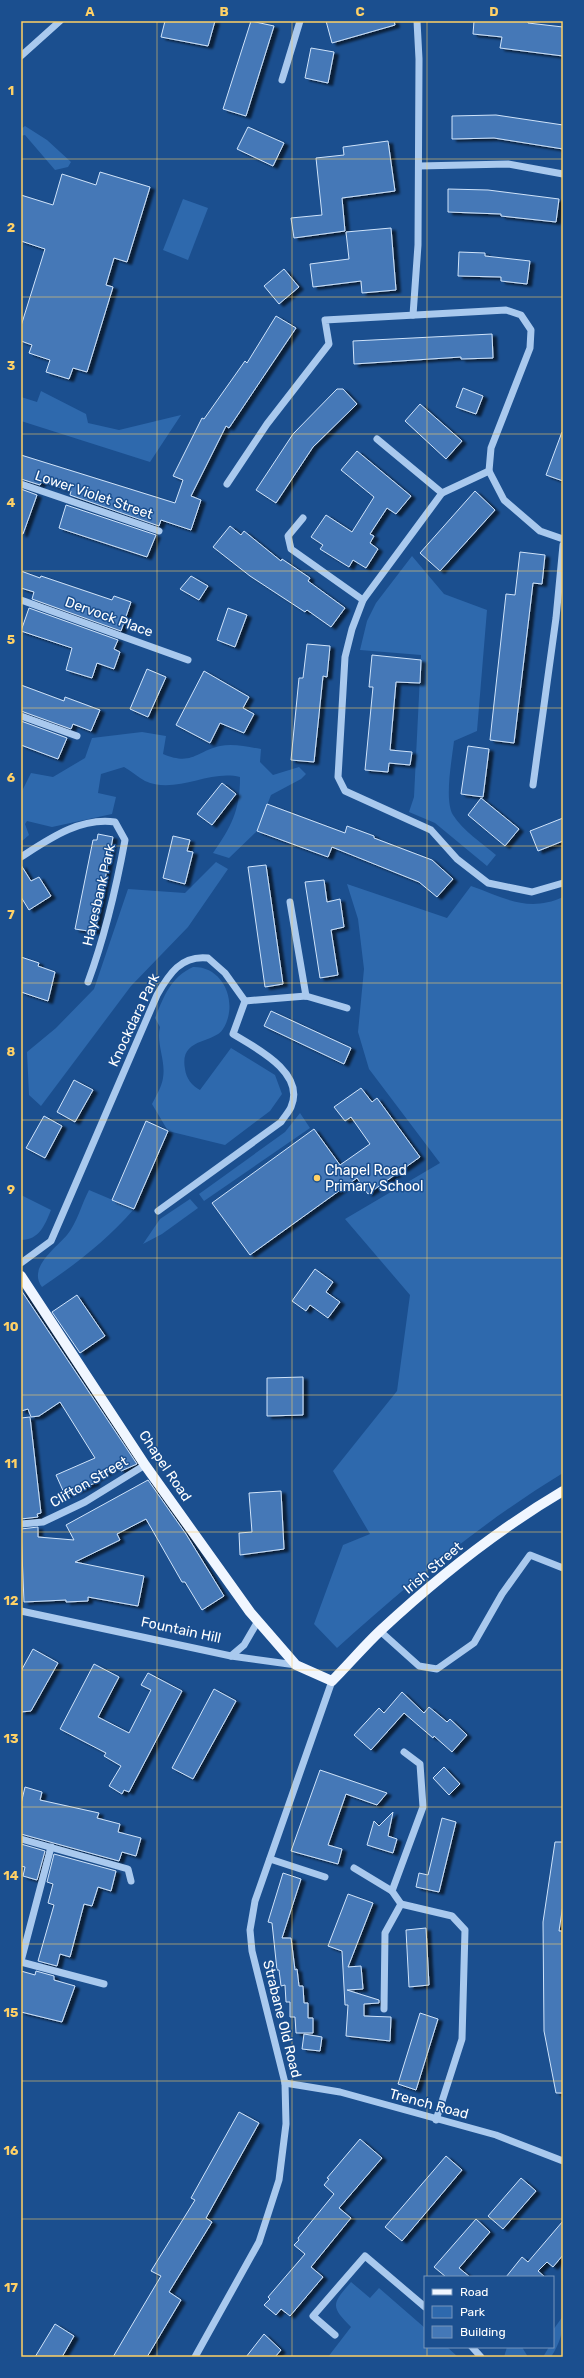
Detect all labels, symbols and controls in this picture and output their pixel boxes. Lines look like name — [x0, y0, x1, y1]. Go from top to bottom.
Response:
text: A — [85, 4, 95, 19]
text: B — [219, 4, 229, 19]
text: C — [355, 4, 365, 19]
text: D — [489, 4, 499, 19]
text: 1 — [8, 83, 14, 98]
text: 2 — [7, 220, 15, 235]
text: 3 — [7, 358, 16, 373]
street label: Lower Violet Street — [33, 467, 156, 523]
text: 4 — [7, 495, 16, 510]
street label: Dervock Place — [63, 593, 155, 641]
text: 5 — [7, 632, 15, 647]
text: 6 — [7, 770, 16, 785]
street label: Hayesbank Park — [79, 842, 119, 948]
text: 7 — [7, 907, 15, 922]
street label: Knockdara Park — [105, 970, 163, 1069]
text: 8 — [7, 1044, 16, 1059]
place label: Chapel Road Primary School — [325, 1162, 423, 1195]
marker: Chapel Road Primary School — [312, 1173, 322, 1183]
text: 9 — [7, 1182, 15, 1197]
text: 10 — [3, 1319, 19, 1334]
street label: Chapel Road — [135, 1427, 195, 1505]
street label: Clifton Street — [47, 1453, 132, 1511]
text: 11 — [5, 1456, 17, 1471]
street label: Irish Street — [400, 1538, 466, 1598]
text: 12 — [4, 1593, 18, 1608]
street label: Fountain Hill — [139, 1613, 223, 1647]
text: 13 — [3, 1731, 19, 1746]
text: 14 — [3, 1868, 19, 1883]
street label: Strabane Old Road — [259, 1958, 305, 2080]
text: 15 — [4, 2005, 18, 2020]
street label: Trench Road — [388, 2085, 470, 2123]
text: 16 — [4, 2143, 19, 2158]
legend — [424, 2276, 554, 2348]
text: 17 — [4, 2280, 19, 2295]
text: Road — [460, 2285, 488, 2299]
text: Park — [460, 2305, 486, 2319]
text: Building — [460, 2325, 506, 2339]

